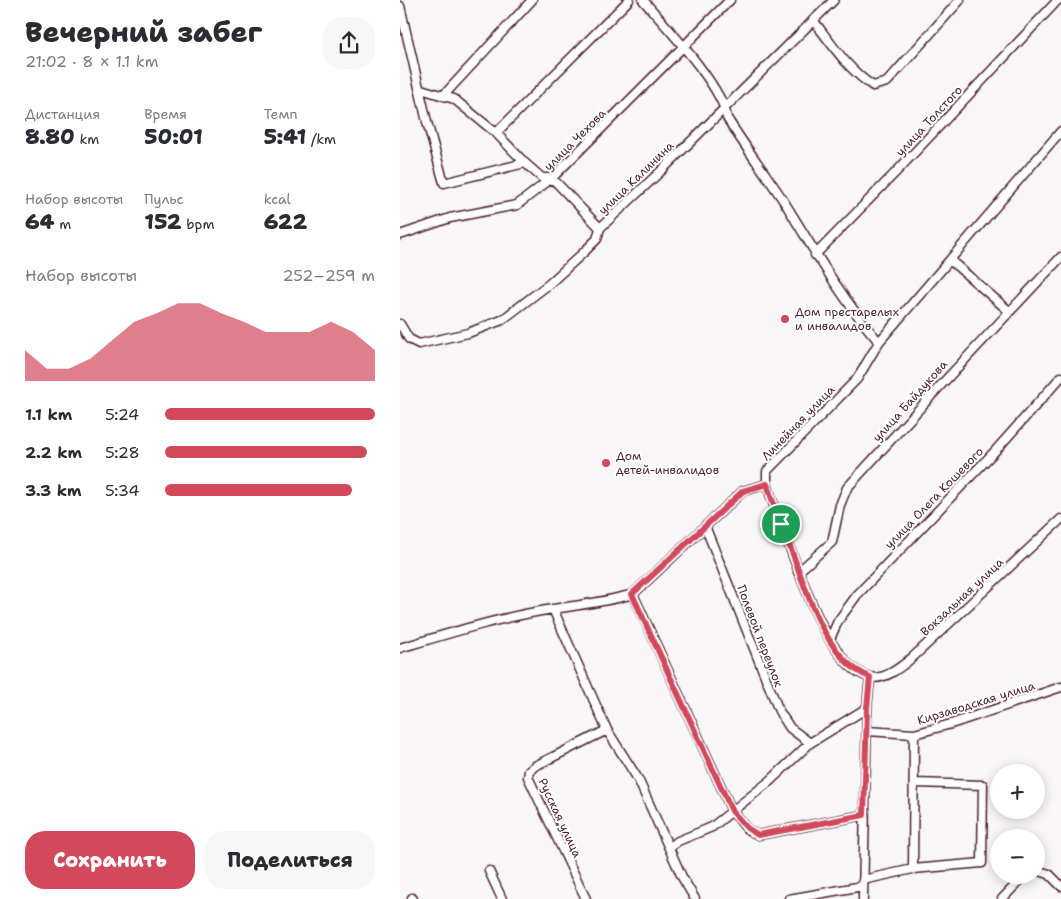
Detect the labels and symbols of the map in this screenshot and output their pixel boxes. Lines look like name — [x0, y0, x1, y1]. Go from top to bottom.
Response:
street label: улица Толстого — [892, 82, 966, 160]
street label: улица Чехова — [541, 105, 610, 174]
street label: улица Калинина — [595, 137, 678, 218]
place label: Дом престарелых и инвалидов — [795, 304, 899, 334]
marker: Дом престарелых и инвалидов — [779, 313, 791, 325]
street label: улица Байдукова — [869, 356, 951, 445]
street label: Линейная улица — [758, 382, 838, 464]
street label: улица Олега Кошевого — [881, 444, 987, 552]
place label: Дом детей-инвалидов — [616, 448, 719, 478]
marker: Дом детей-инвалидов — [600, 457, 612, 469]
pin — [760, 503, 802, 545]
street label: Вокзальная улица — [917, 554, 1007, 640]
street label: Полевой переулок — [733, 583, 787, 690]
street label: Кирзаводская улица — [915, 677, 1037, 729]
street label: Русская улица — [535, 776, 586, 861]

